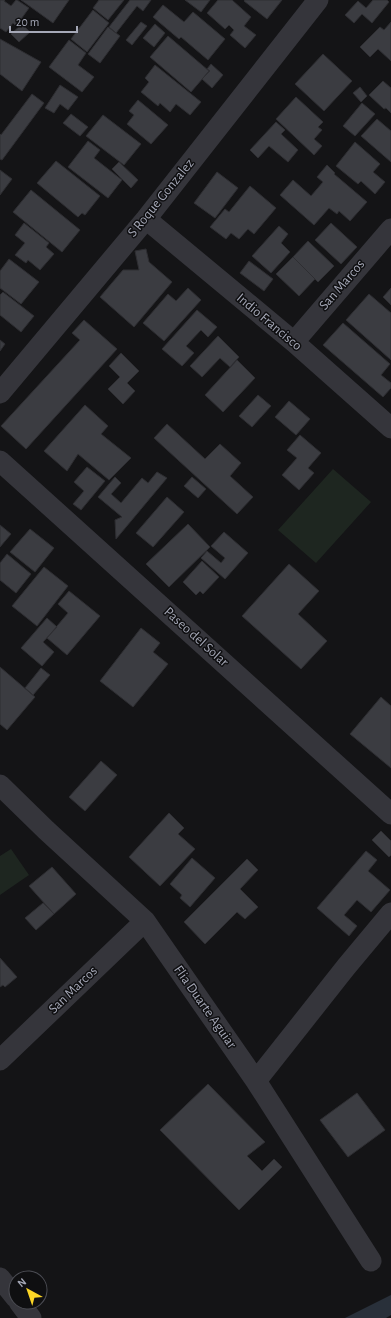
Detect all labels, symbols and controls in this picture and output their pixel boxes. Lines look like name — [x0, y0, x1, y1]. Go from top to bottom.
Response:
scale bar — [10, 8, 77, 34]
text: 20 m — [16, 16, 39, 28]
street label: S Roque Gonzalez — [125, 156, 197, 240]
street label: San Marcos — [317, 257, 367, 313]
street label: Indio Francisco — [234, 291, 304, 353]
street label: Paseo del Solar — [161, 605, 231, 670]
street label: Flia Duarte Aguiar — [171, 963, 239, 1052]
street label: San Marcos — [46, 964, 100, 1016]
north arrow — [8, 1270, 48, 1310]
text: N — [15, 1276, 28, 1289]

